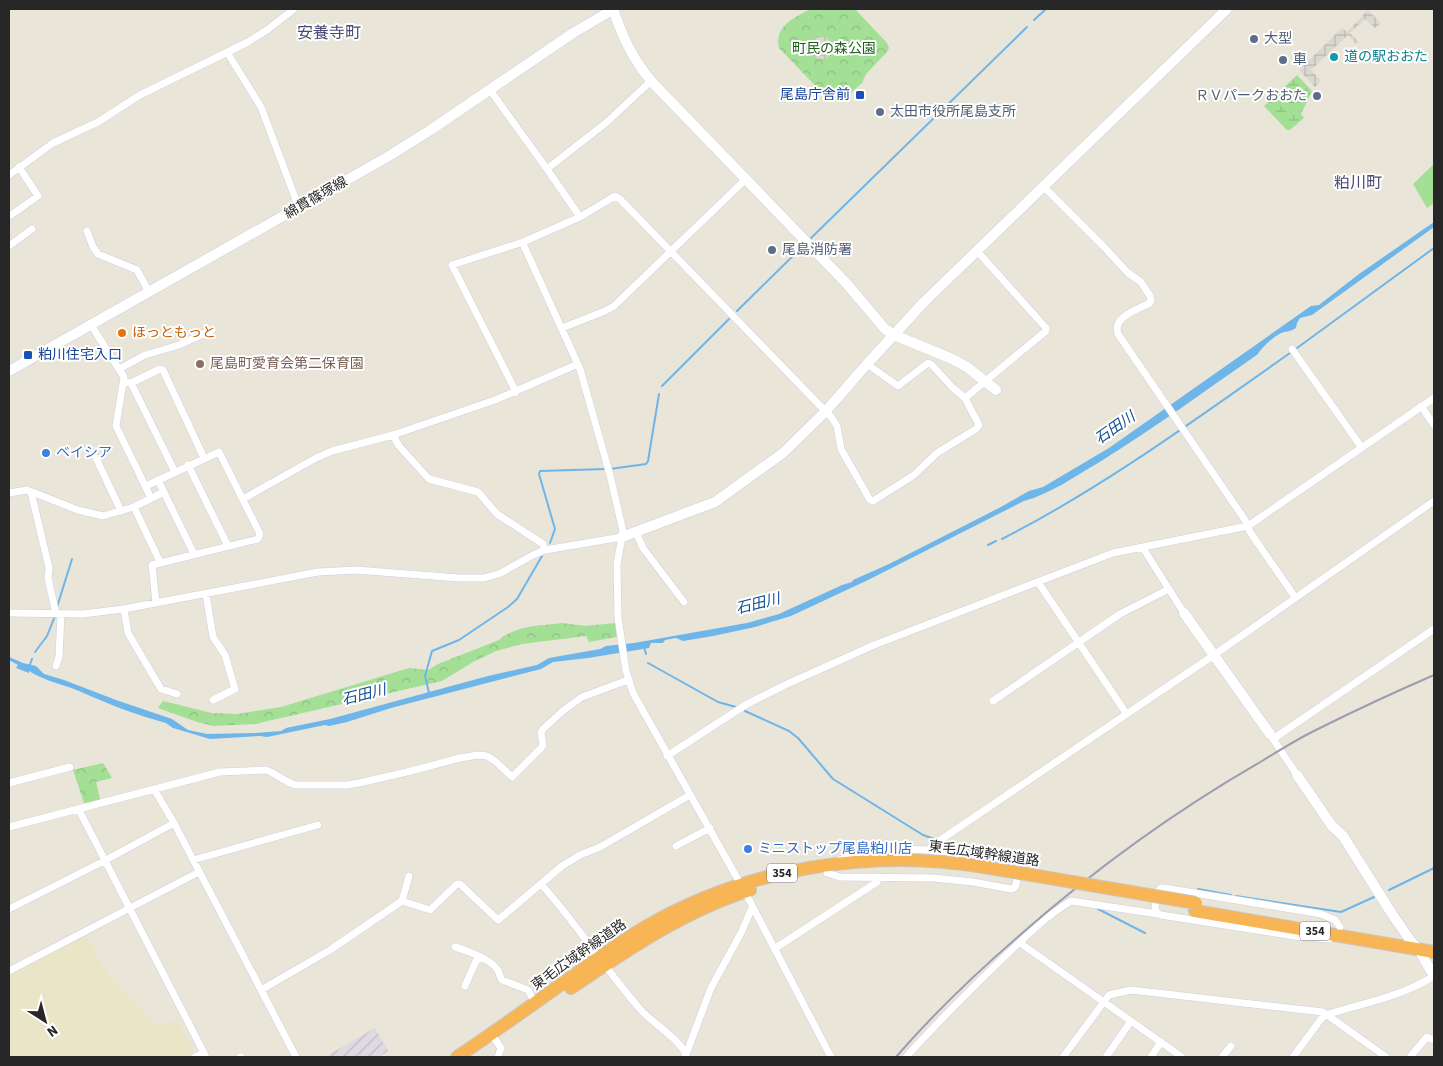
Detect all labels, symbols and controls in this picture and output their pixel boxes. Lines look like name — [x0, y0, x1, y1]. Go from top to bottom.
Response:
district label: 安養寺町 — [297, 22, 361, 44]
place label: 大型 — [1264, 29, 1292, 49]
marker: 大型 — [1248, 33, 1260, 45]
park label: 町民の森公園 — [792, 39, 876, 59]
place label: 道の駅おおた — [1344, 47, 1428, 67]
place label: 車 — [1293, 50, 1307, 70]
marker: 道の駅おおた — [1328, 51, 1340, 63]
marker: 車 — [1277, 54, 1289, 66]
place label: 尾島庁舎前 — [780, 85, 850, 105]
place label: ＲＶパークおおた — [1195, 86, 1307, 106]
marker: 尾島庁舎前 — [854, 89, 866, 101]
marker: ＲＶパークおおた — [1311, 90, 1323, 102]
place label: 太田市役所尾島支所 — [890, 102, 1016, 122]
marker: 太田市役所尾島支所 — [874, 106, 886, 118]
street label: 綿貫篠塚線 — [281, 172, 351, 224]
district label: 粕川町 — [1334, 172, 1382, 194]
place label: 尾島消防署 — [782, 240, 852, 260]
marker: 尾島消防署 — [766, 244, 778, 256]
place label: ほっともっと — [132, 323, 216, 343]
marker: ほっともっと — [116, 327, 128, 339]
place label: 粕川住宅入口 — [38, 345, 122, 365]
marker: 粕川住宅入口 — [22, 349, 34, 361]
place label: 尾島町愛育会第二保育園 — [210, 354, 364, 374]
marker: 尾島町愛育会第二保育園 — [194, 358, 206, 370]
water label: 石田川 — [1091, 405, 1141, 450]
place label: ベイシア — [56, 443, 112, 463]
marker: ベイシア — [40, 447, 52, 459]
water label: 石田川 — [734, 588, 784, 620]
water label: 石田川 — [340, 679, 390, 711]
street label: 東毛広域幹線道路 — [927, 836, 1041, 872]
place label: ミニストップ尾島粕川店 — [758, 839, 912, 859]
marker: ミニストップ尾島粕川店 — [742, 843, 754, 855]
road number: 354 — [767, 864, 797, 882]
street label: 東毛広域幹線道路 — [527, 915, 631, 995]
road number: 354 — [1300, 921, 1330, 940]
north arrow — [20, 996, 70, 1046]
text: N — [42, 1020, 62, 1042]

